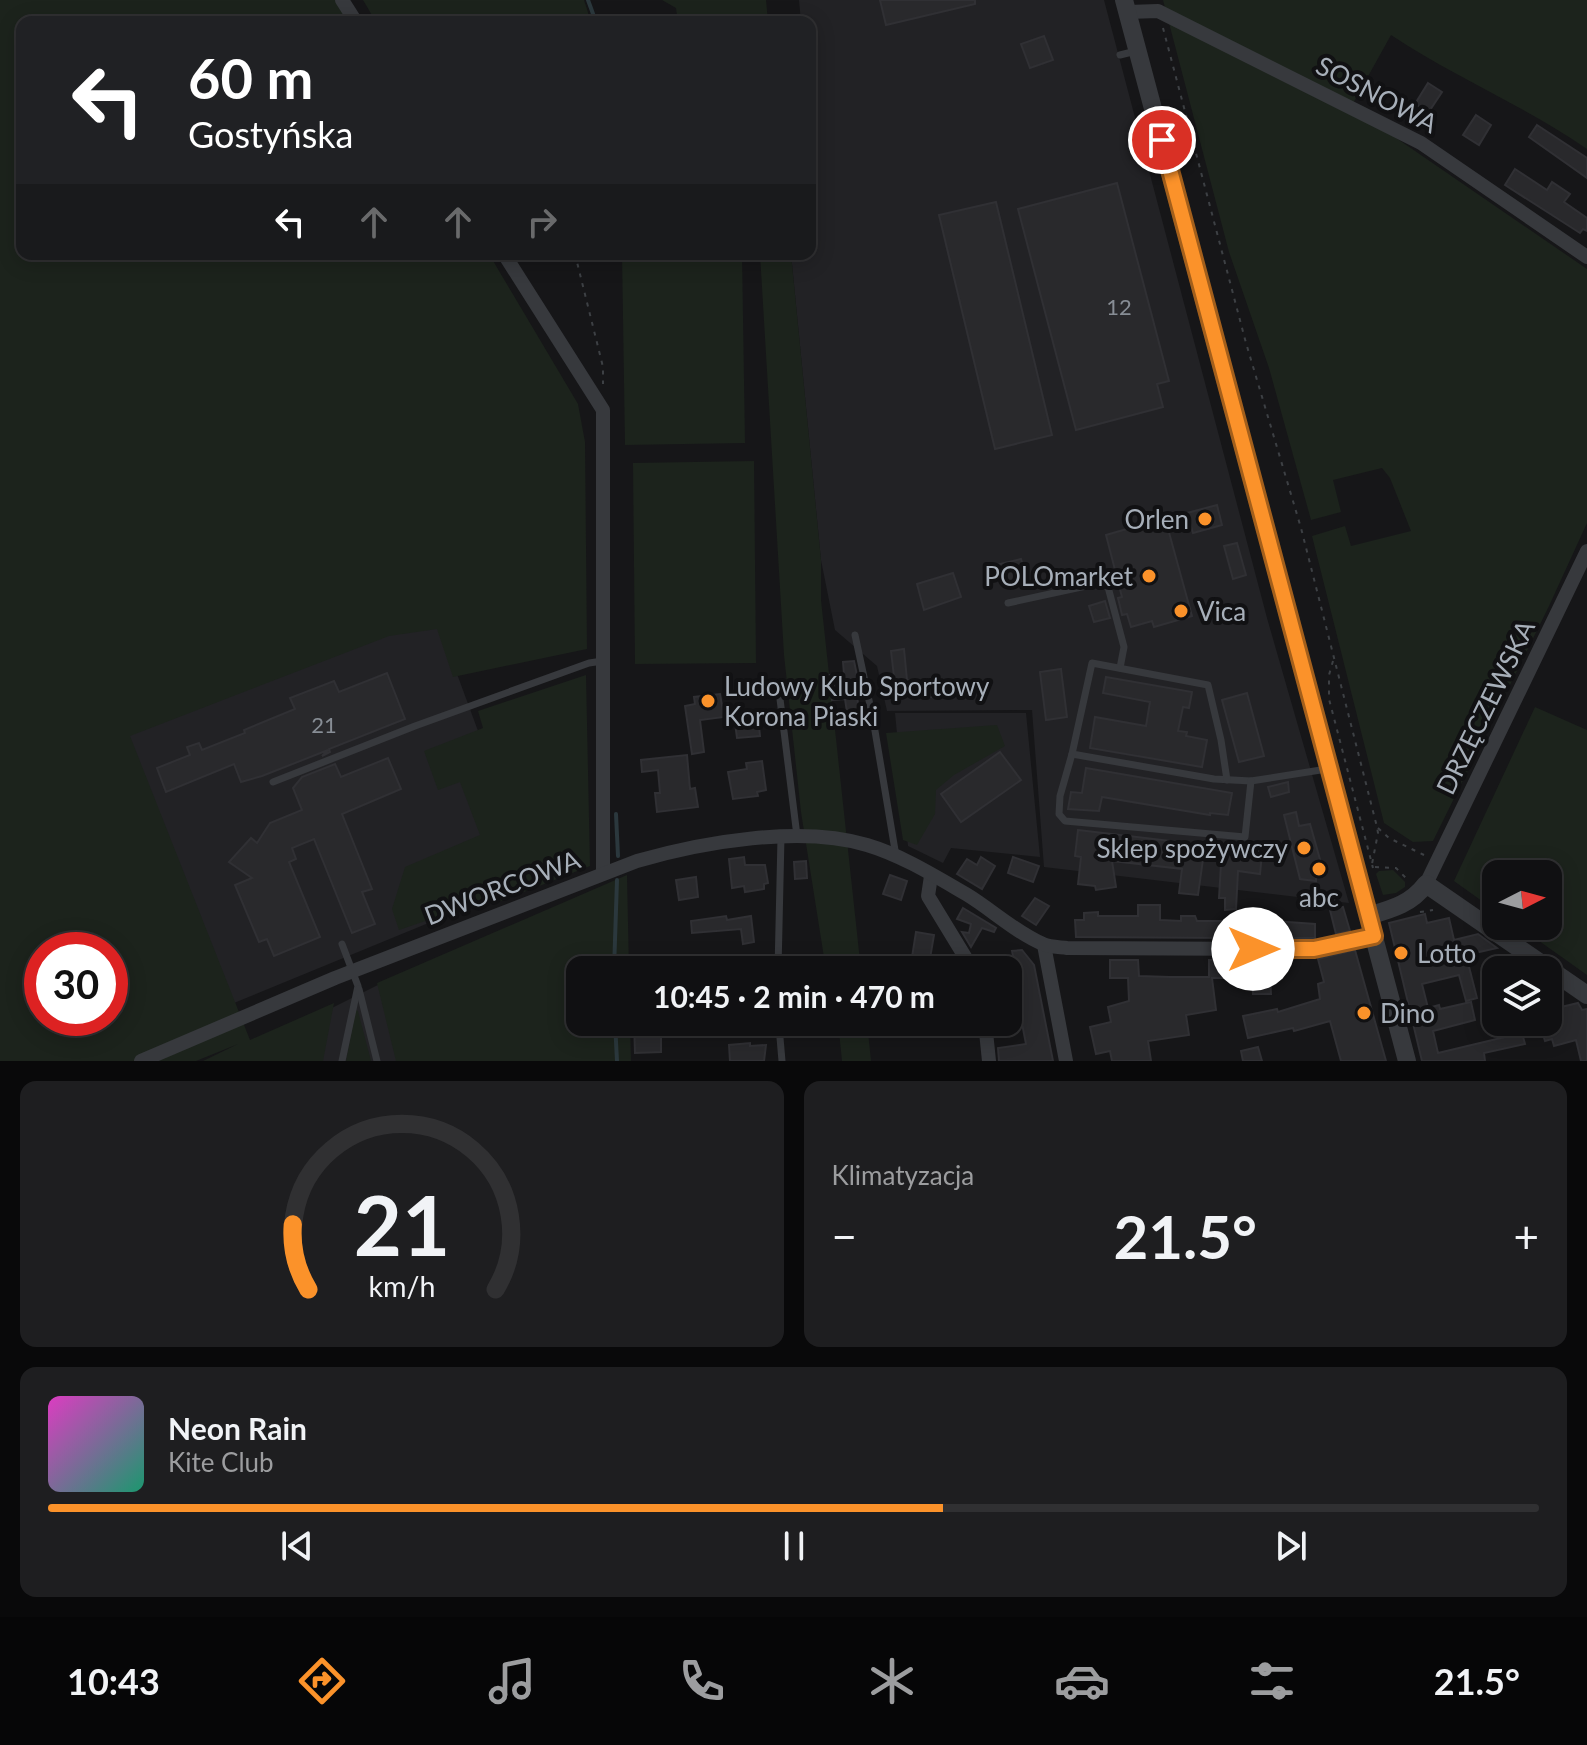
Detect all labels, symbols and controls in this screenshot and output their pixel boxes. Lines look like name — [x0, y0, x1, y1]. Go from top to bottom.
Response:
text: 60 m — [188, 44, 313, 111]
icon: left — [56, 48, 160, 152]
street label: SOSNOWA — [1311, 49, 1443, 139]
pin — [1128, 106, 1196, 174]
text: Gostyńska — [188, 112, 353, 156]
icon: arrive — [1140, 118, 1184, 162]
icon: left — [268, 200, 312, 244]
icon: ahead — [352, 200, 396, 244]
icon: ahead — [436, 200, 480, 244]
icon: right — [520, 200, 564, 244]
house number: 12 — [1106, 293, 1132, 320]
place label: Orlen — [1125, 503, 1189, 535]
marker: Orlen — [1196, 510, 1214, 528]
place label: POLOmarket — [984, 560, 1134, 592]
marker: POLOmarket — [1140, 567, 1158, 585]
place label: Vica — [1197, 595, 1246, 627]
marker: Vica — [1172, 602, 1190, 620]
street label: DRZĘCZEWSKA — [1429, 614, 1541, 799]
place label: Ludowy Klub Sportowy Korona Piaski — [724, 670, 990, 732]
marker: Ludowy Klub Sportowy Korona Piaski — [699, 692, 717, 710]
house number: 21 — [311, 711, 337, 738]
place label: Sklep spożywczy — [1097, 832, 1289, 864]
marker: Sklep spożywczy — [1295, 839, 1313, 857]
street label: DWORCOWA — [420, 843, 585, 931]
marker: abc — [1310, 860, 1328, 878]
north arrow — [1482, 860, 1562, 940]
map controls — [1482, 860, 1562, 1036]
place label: abc — [1299, 881, 1339, 913]
position arrow — [1211, 907, 1295, 991]
speed limit sign: 30 — [24, 932, 128, 1036]
place label: Lotto — [1417, 937, 1476, 969]
marker: Lotto — [1392, 944, 1410, 962]
button: layers — [1482, 956, 1562, 1036]
text: 10:45 · 2 min · 470 m — [653, 978, 935, 1014]
place label: Dino — [1380, 997, 1435, 1029]
marker: Dino — [1355, 1004, 1373, 1022]
text: Klimatyzacja — [832, 1159, 974, 1191]
text: 21 — [354, 1174, 450, 1274]
text: 21.5° — [1113, 1200, 1257, 1272]
text: − — [832, 1210, 857, 1262]
text: + — [1513, 1210, 1539, 1262]
text: km/h — [368, 1269, 435, 1303]
text: Neon Rain — [168, 1410, 307, 1446]
text: Kite Club — [168, 1446, 274, 1478]
icon: previous — [275, 1524, 319, 1568]
icon: pause — [772, 1524, 816, 1568]
icon: next — [1269, 1524, 1313, 1568]
icon: directions — [294, 1653, 350, 1709]
icon: music — [484, 1653, 540, 1709]
icon: phone — [674, 1653, 730, 1709]
icon: climate — [864, 1653, 920, 1709]
icon: car — [1054, 1653, 1110, 1709]
icon: filters — [1244, 1653, 1300, 1709]
text: 10:43 — [67, 1659, 160, 1703]
text: 21.5° — [1434, 1659, 1520, 1703]

